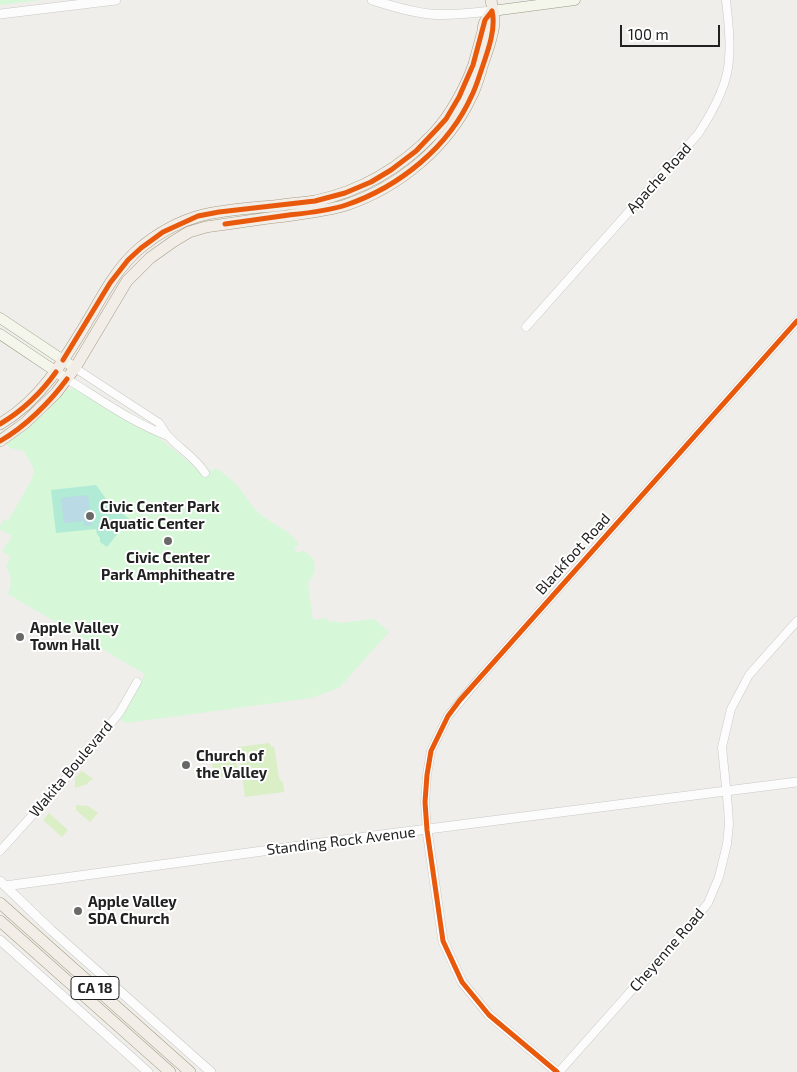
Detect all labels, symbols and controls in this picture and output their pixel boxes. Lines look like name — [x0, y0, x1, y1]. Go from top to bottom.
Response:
scale bar — [622, 15, 722, 47]
text: 100 m — [628, 25, 669, 43]
street label: Apache Road — [623, 139, 695, 217]
place label: Civic Center Park Aquatic Center — [100, 498, 220, 533]
marker: Civic Center Park Aquatic Center — [84, 510, 96, 522]
street label: Blackfoot Road — [532, 510, 614, 598]
marker: Civic Center Park Amphitheatre — [162, 535, 174, 547]
place label: Civic Center Park Amphitheatre — [101, 549, 235, 584]
place label: Apple Valley Town Hall — [30, 619, 119, 654]
marker: Apple Valley Town Hall — [14, 631, 26, 643]
street label: Wakita Boulevard — [25, 717, 117, 821]
place label: Church of the Valley — [196, 747, 267, 782]
marker: Church of the Valley — [180, 759, 192, 771]
street label: Standing Rock Avenue — [265, 823, 417, 859]
place label: Apple Valley SDA Church — [88, 893, 177, 928]
marker: Apple Valley SDA Church — [72, 905, 84, 917]
street label: Cheyenne Road — [626, 905, 708, 995]
road number: CA 18 — [71, 976, 119, 1000]

